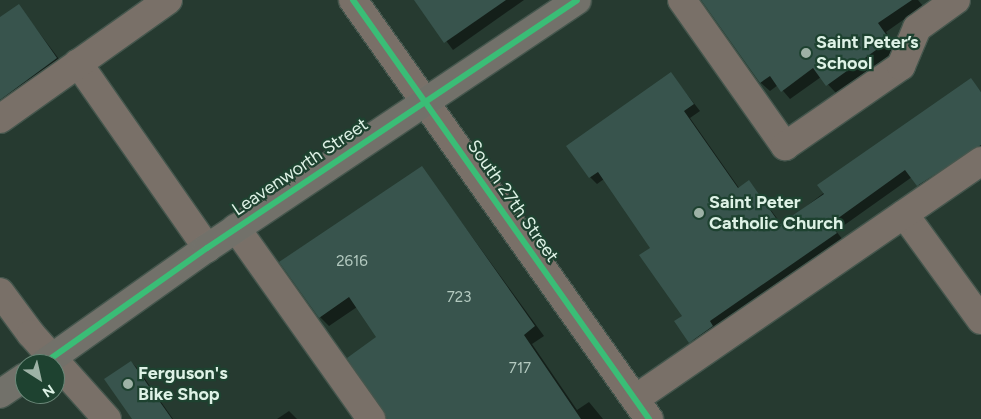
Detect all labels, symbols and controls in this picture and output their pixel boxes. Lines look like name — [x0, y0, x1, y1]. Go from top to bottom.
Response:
place label: Saint Peter’s School — [816, 32, 918, 74]
marker: Saint Peter’s School — [800, 47, 812, 59]
street label: Leavenworth Street — [228, 114, 372, 220]
street label: South 27th Street — [463, 136, 563, 266]
place label: Saint Peter Catholic Church — [709, 192, 843, 234]
marker: Saint Peter Catholic Church — [693, 207, 705, 219]
house number: 2616 — [336, 253, 368, 271]
house number: 723 — [447, 289, 471, 307]
north arrow — [15, 354, 65, 404]
house number: 717 — [509, 360, 531, 378]
place label: Ferguson's Bike Shop — [138, 363, 228, 406]
marker: Ferguson's Bike Shop — [122, 378, 134, 390]
text: N — [39, 381, 58, 401]

